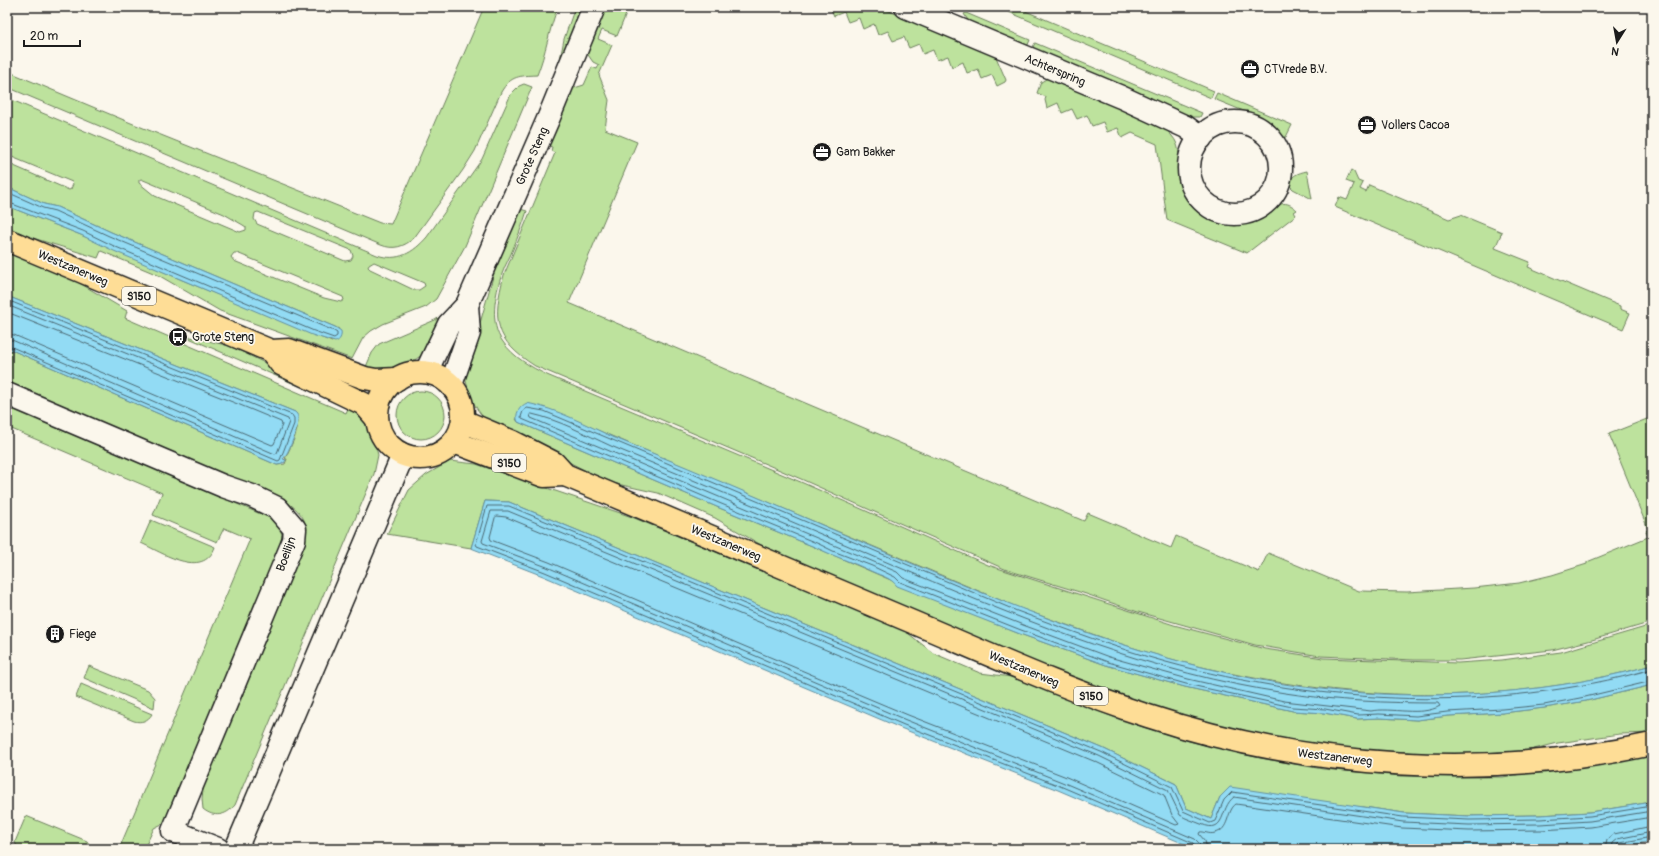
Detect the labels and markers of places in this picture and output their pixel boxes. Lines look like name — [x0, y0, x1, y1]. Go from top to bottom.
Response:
office icon: CTVrede B.V. — [1239, 58, 1261, 80]
place label: CTVrede B.V. — [1264, 62, 1327, 77]
office icon: Vollers Cacoa — [1356, 114, 1378, 136]
place label: Vollers Cacoa — [1381, 118, 1450, 133]
office icon: Gam Bakker — [811, 141, 833, 163]
place label: Gam Bakker — [836, 145, 896, 160]
bus stop icon: Grote Steng — [167, 326, 189, 348]
place label: Grote Steng — [192, 330, 254, 345]
building icon: Fiege — [44, 623, 66, 645]
place label: Fiege — [69, 627, 96, 642]

